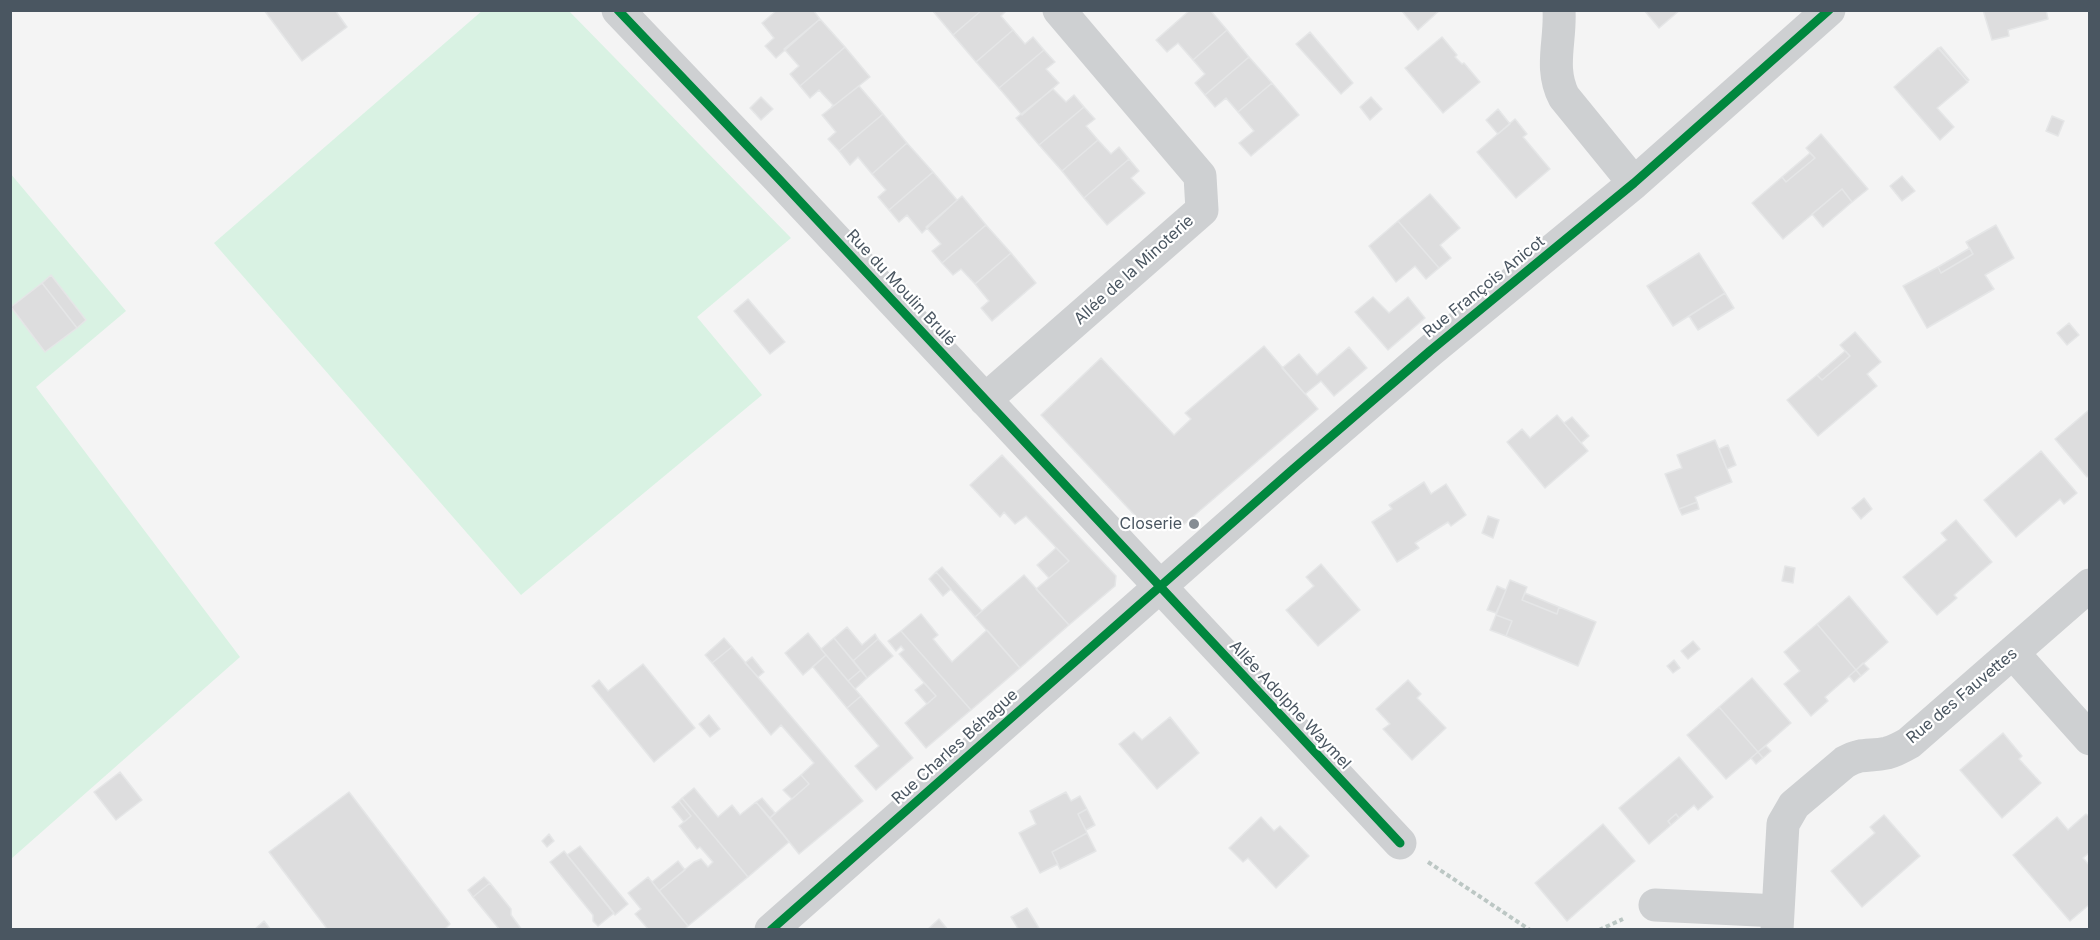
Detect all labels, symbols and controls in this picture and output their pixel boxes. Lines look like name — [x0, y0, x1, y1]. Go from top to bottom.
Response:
street label: Allée de la Minoterie — [1070, 211, 1198, 329]
street label: Rue du Moulin Brulé — [842, 226, 960, 350]
street label: Rue François Anicot — [1419, 232, 1549, 342]
place label: Closerie — [1120, 514, 1182, 534]
marker: Closerie — [1187, 517, 1201, 531]
street label: Allée Adolphe Waymel — [1225, 637, 1355, 773]
street label: Rue des Fauvettes — [1903, 644, 2021, 748]
street label: Rue Charles Béhague — [888, 685, 1022, 809]

